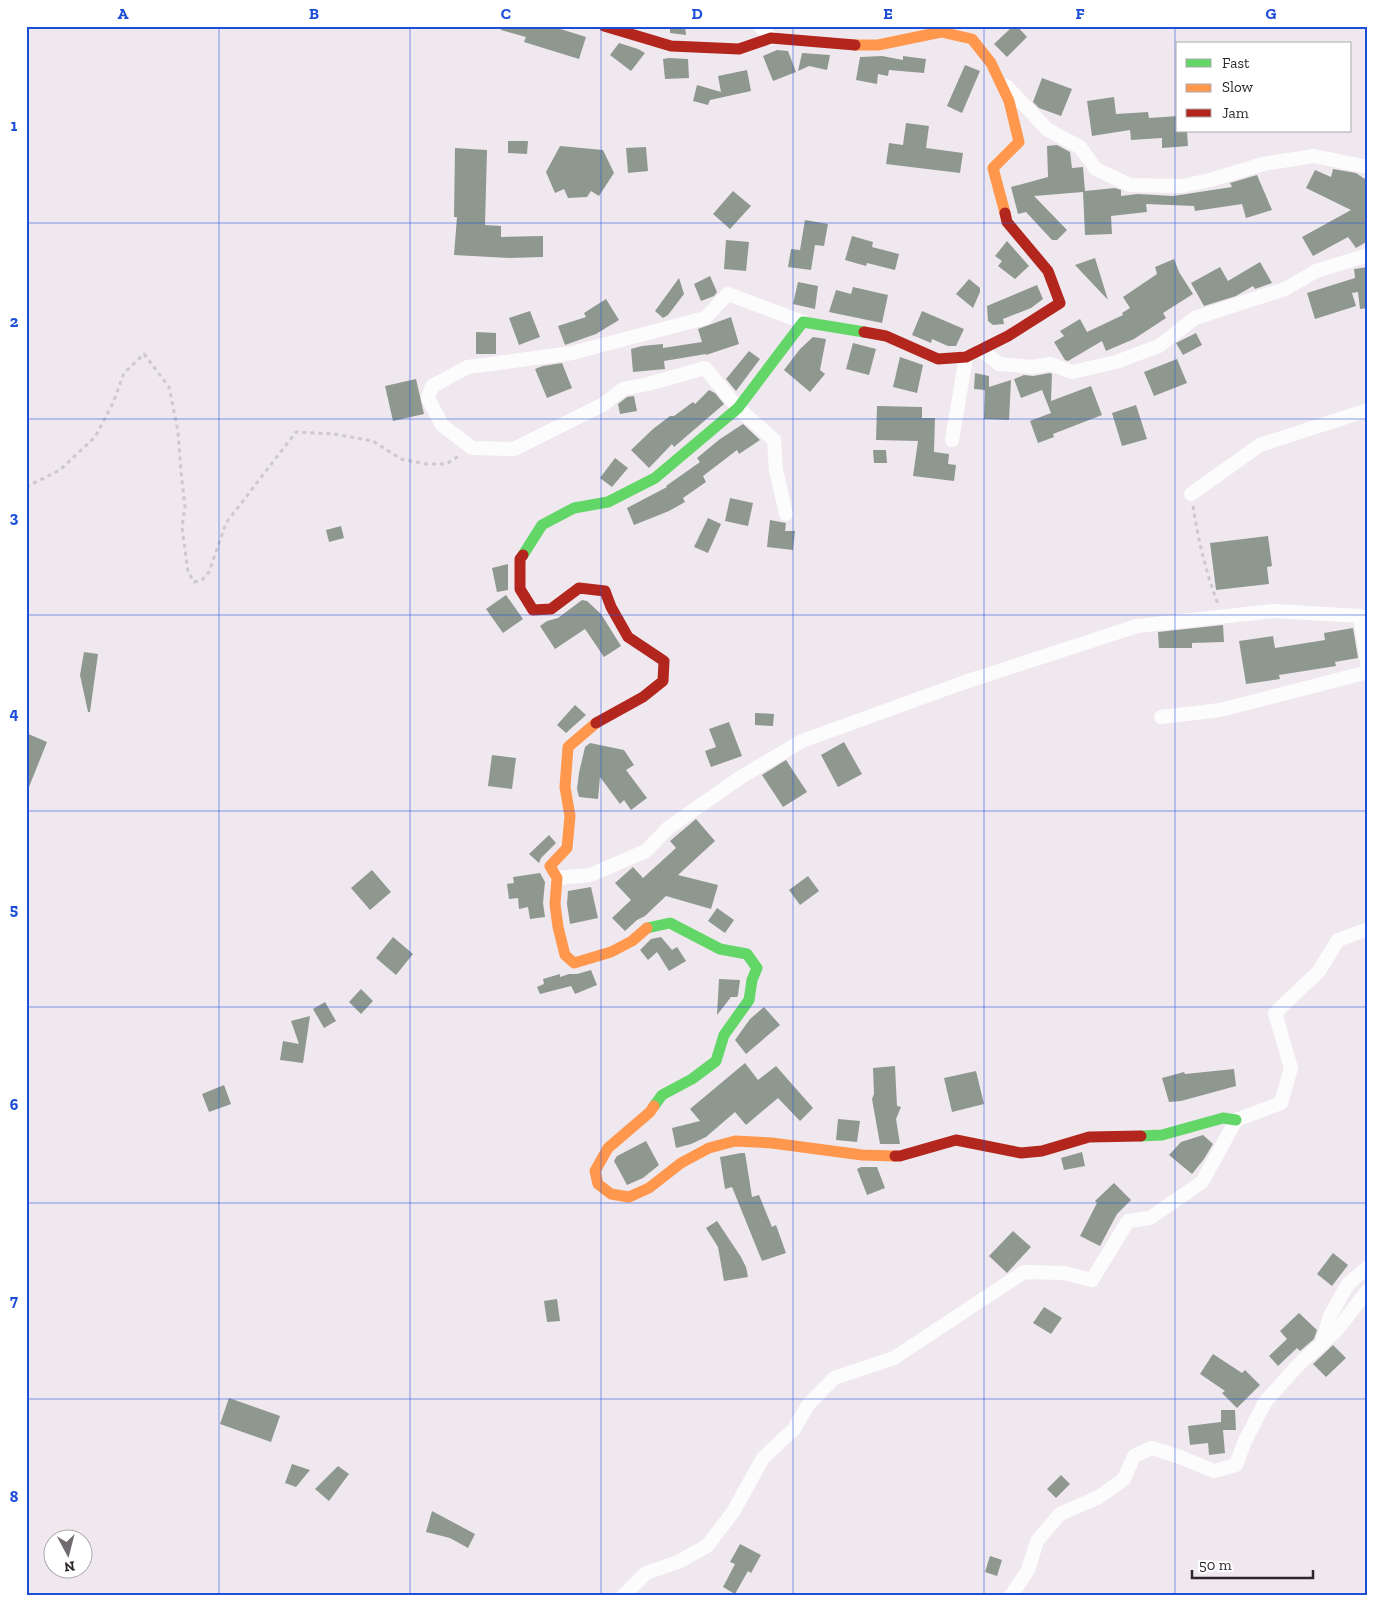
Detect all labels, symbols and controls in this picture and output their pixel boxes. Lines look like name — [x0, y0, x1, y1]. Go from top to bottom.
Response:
text: A — [118, 4, 129, 23]
text: B — [309, 4, 319, 23]
text: C — [501, 4, 511, 23]
text: D — [691, 4, 703, 23]
text: E — [883, 4, 893, 23]
text: F — [1075, 4, 1085, 23]
text: G — [1266, 4, 1277, 23]
legend — [1176, 42, 1352, 132]
text: Fast — [1222, 54, 1250, 72]
text: Slow — [1222, 78, 1254, 96]
text: Jam — [1222, 104, 1249, 122]
text: 1 — [11, 116, 18, 135]
text: 2 — [10, 312, 19, 331]
text: 3 — [10, 508, 19, 527]
text: 4 — [9, 704, 19, 723]
text: 5 — [10, 900, 18, 919]
text: 6 — [10, 1095, 19, 1114]
text: 7 — [10, 1291, 18, 1310]
text: 8 — [10, 1487, 19, 1506]
north arrow — [42, 1530, 92, 1580]
scale bar — [1192, 1547, 1313, 1579]
text: 50 m — [1199, 1556, 1232, 1574]
text: N — [63, 1557, 76, 1576]

